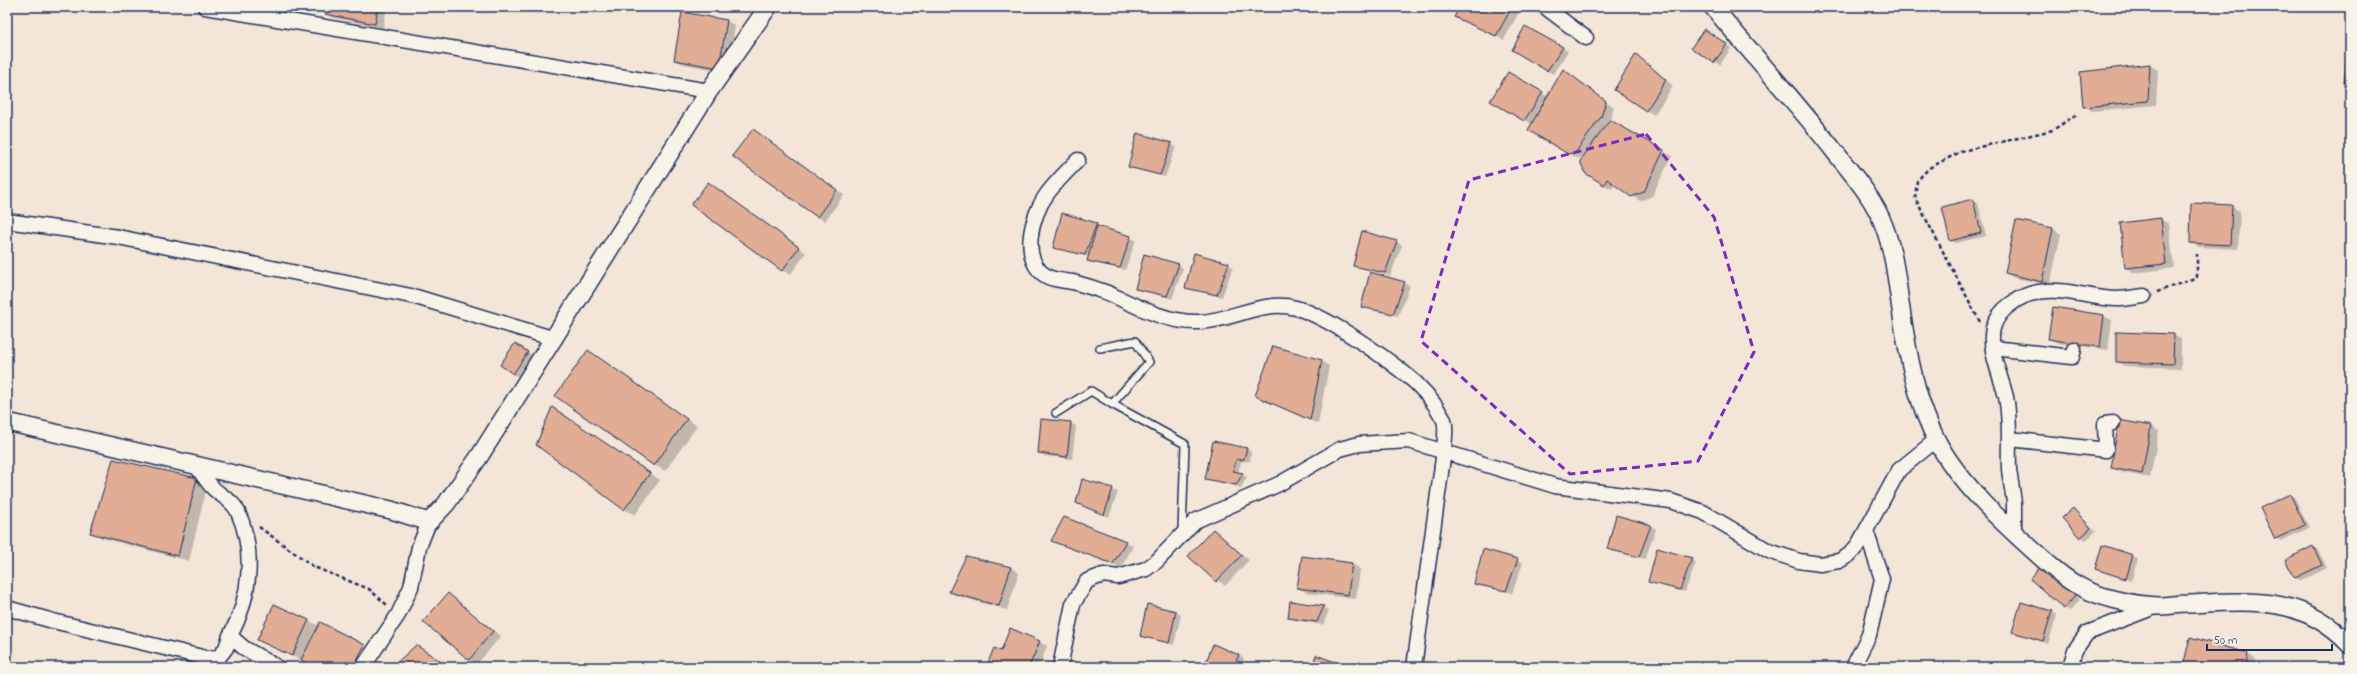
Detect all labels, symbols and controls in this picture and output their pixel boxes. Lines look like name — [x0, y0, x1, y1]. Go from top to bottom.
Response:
scale bar — [2207, 626, 2332, 652]
text: 50 m — [2213, 632, 2237, 650]

